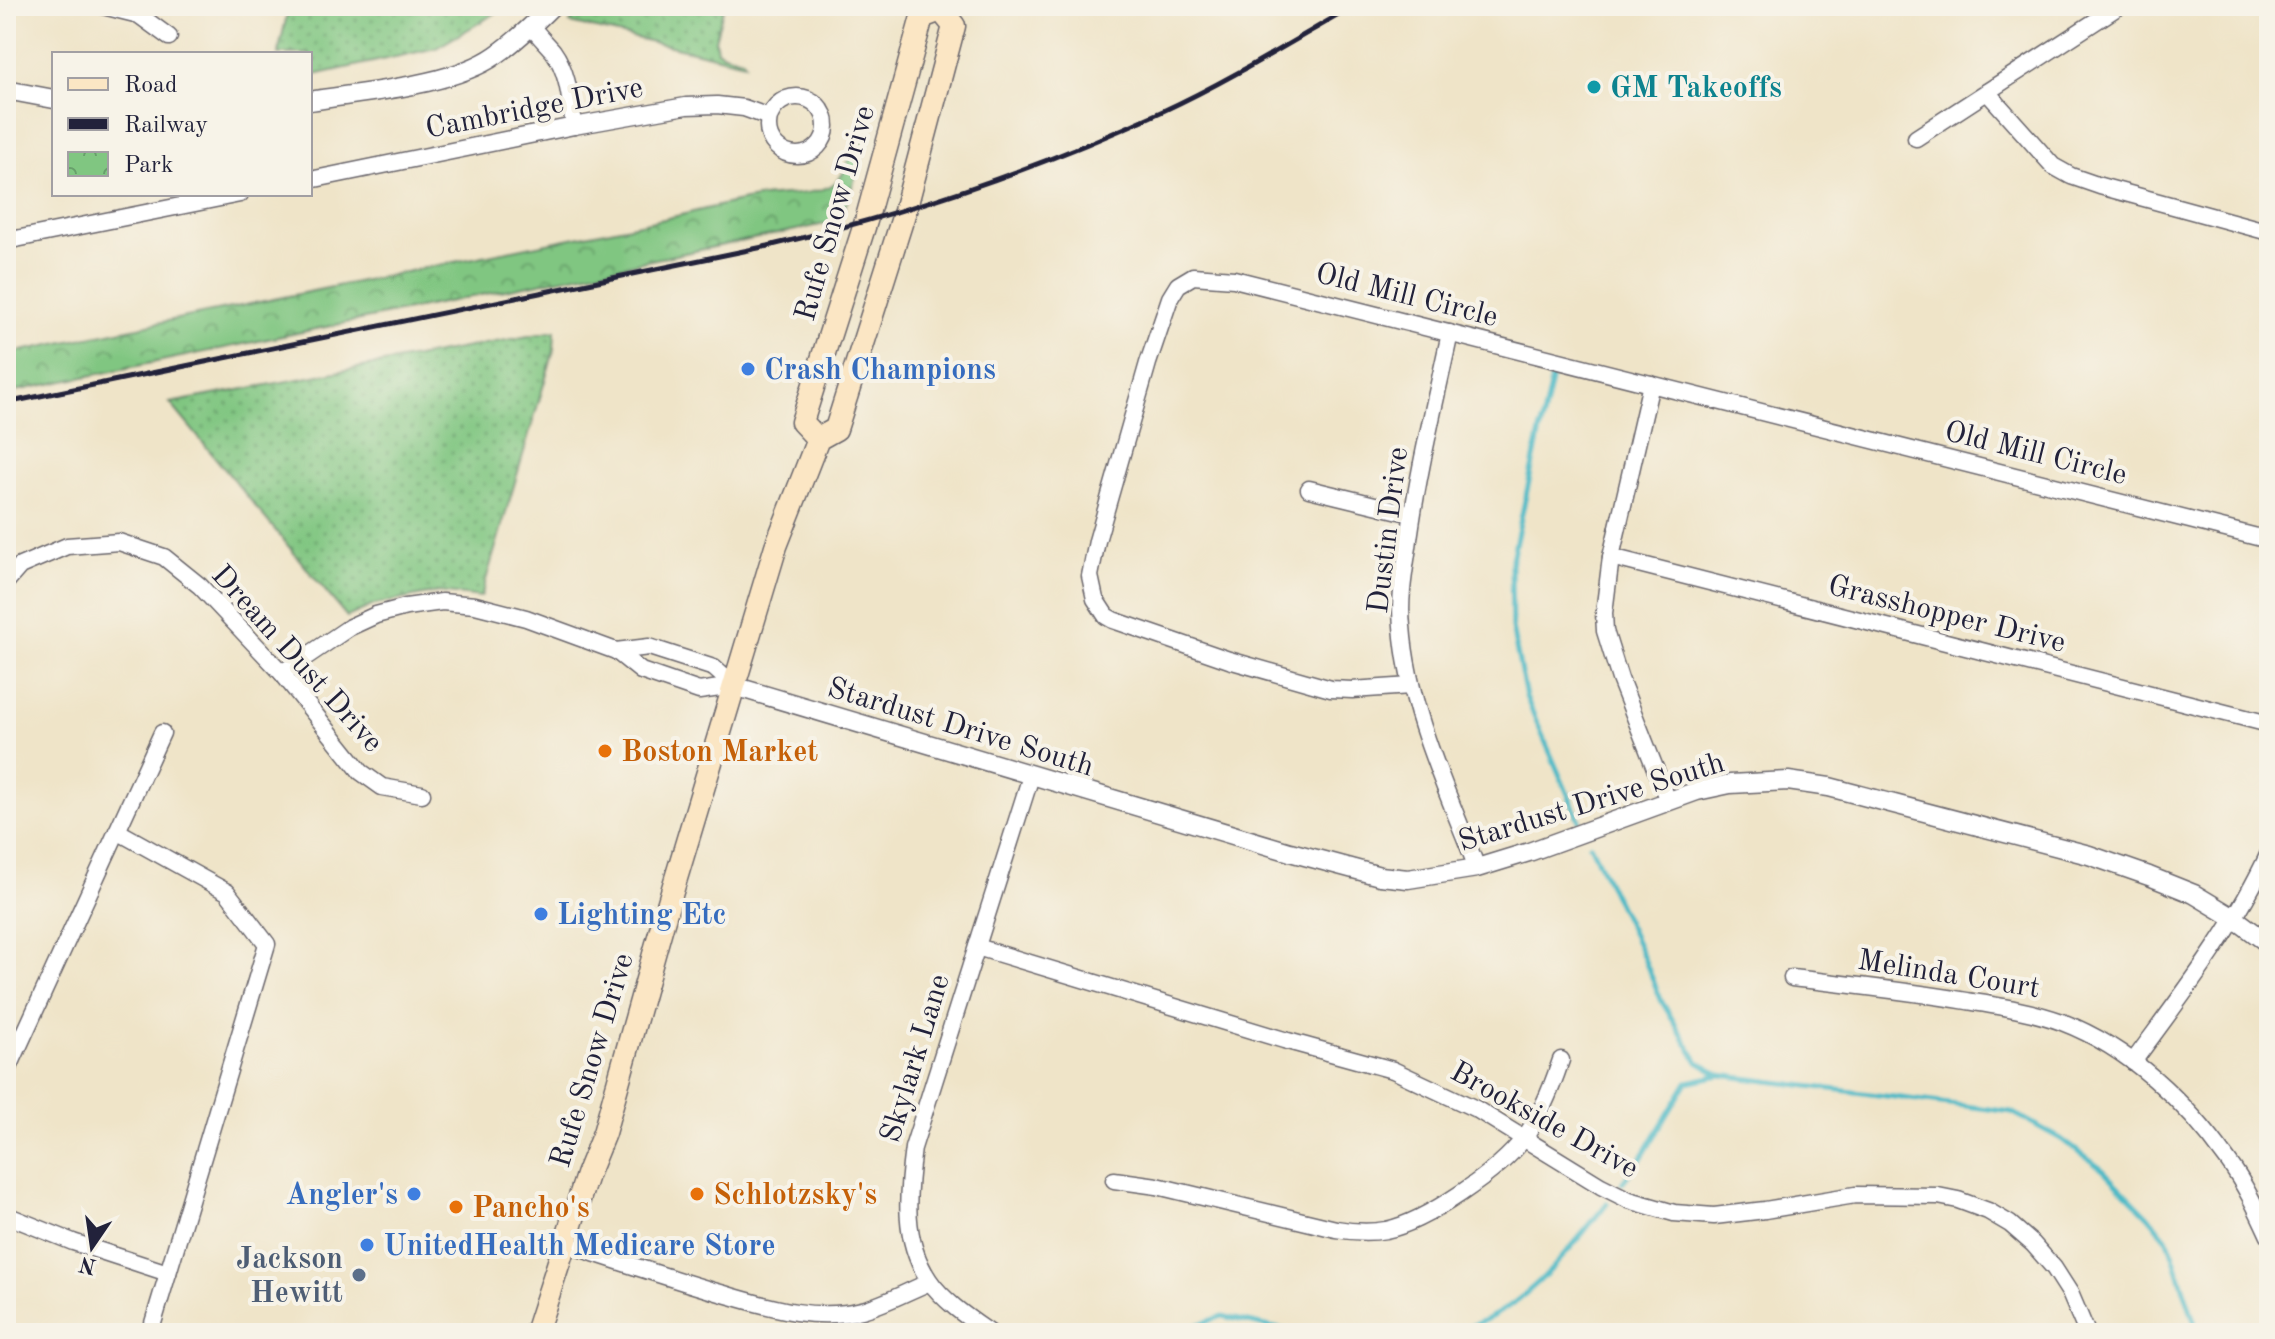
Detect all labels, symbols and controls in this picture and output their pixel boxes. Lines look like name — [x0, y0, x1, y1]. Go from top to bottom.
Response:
legend — [52, 52, 312, 196]
street label: Cambridge Drive — [423, 73, 646, 145]
text: Road — [124, 74, 177, 98]
place label: GM Takeoffs — [1610, 74, 1782, 104]
marker: GM Takeoffs — [1585, 78, 1603, 96]
street label: Rufe Snow Drive — [791, 102, 881, 325]
text: Railway — [124, 114, 208, 138]
text: Park — [124, 154, 173, 178]
street label: Old Mill Circle — [1312, 259, 1501, 333]
place label: Crash Champions — [764, 356, 996, 386]
marker: Crash Champions — [739, 360, 757, 378]
street label: Old Mill Circle — [1941, 417, 2130, 491]
street label: Dustin Drive — [1364, 445, 1414, 615]
street label: Dream Dust Drive — [205, 560, 388, 759]
street label: Grasshopper Drive — [1825, 571, 2068, 659]
street label: Stardust Drive South — [824, 673, 1097, 783]
place label: Boston Market — [621, 738, 818, 768]
marker: Boston Market — [596, 742, 614, 760]
street label: Stardust Drive South — [1455, 748, 1728, 858]
place label: Lighting Etc — [557, 901, 727, 931]
marker: Lighting Etc — [532, 905, 550, 923]
street label: Melinda Court — [1855, 946, 2042, 1004]
street label: Rufe Snow Drive — [546, 950, 640, 1171]
street label: Skylark Lane — [876, 971, 956, 1146]
street label: Brookside Drive — [1445, 1057, 1643, 1185]
place label: Angler's — [286, 1181, 398, 1211]
place label: Schlotzsky's — [713, 1181, 877, 1211]
marker: Angler's — [405, 1185, 423, 1203]
marker: Schlotzsky's — [688, 1185, 706, 1203]
place label: Pancho's — [472, 1194, 590, 1224]
marker: Pancho's — [447, 1198, 465, 1216]
north arrow — [52, 1207, 132, 1287]
place label: UnitedHealth Medicare Store — [383, 1232, 776, 1262]
marker: UnitedHealth Medicare Store — [358, 1236, 376, 1254]
place label: Jackson Hewitt — [236, 1245, 343, 1309]
text: N — [77, 1252, 99, 1277]
marker: Jackson Hewitt — [350, 1266, 368, 1284]

